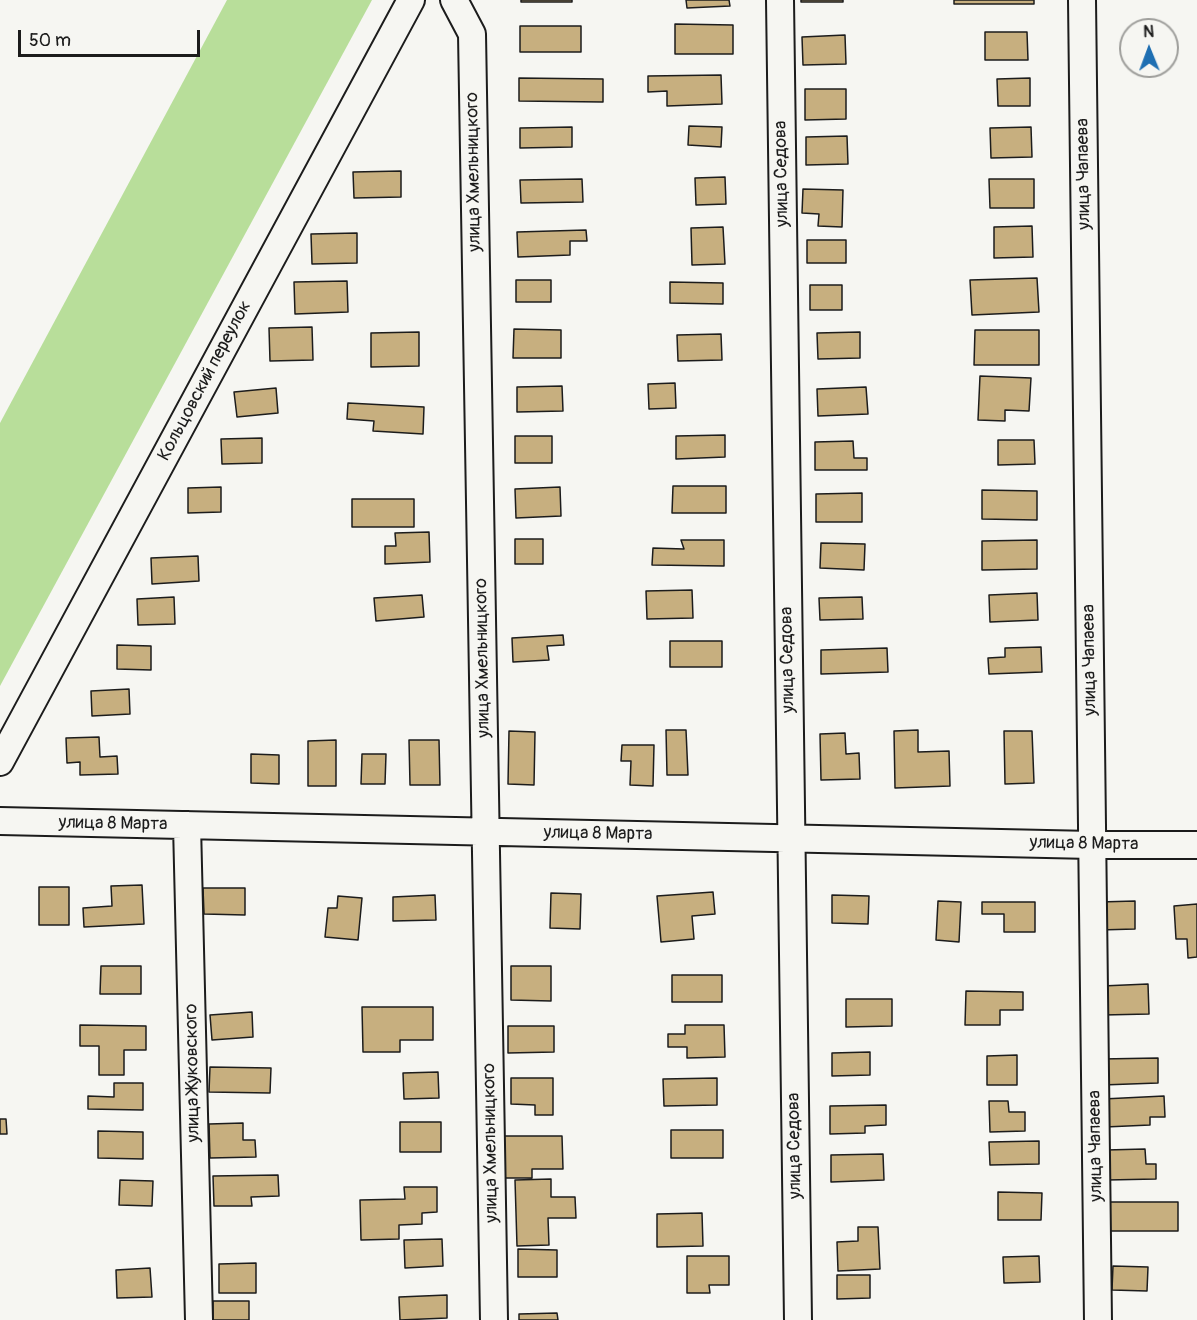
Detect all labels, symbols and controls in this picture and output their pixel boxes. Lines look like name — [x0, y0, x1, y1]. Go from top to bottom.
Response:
scale bar — [21, 18, 202, 56]
north arrow — [1119, 18, 1179, 78]
text: N — [1143, 22, 1154, 42]
text: 50 m — [29, 29, 71, 52]
street label: улица Хмельницкого — [462, 92, 486, 252]
street label: улица Чапаева — [1072, 118, 1096, 230]
street label: улица Седова — [770, 121, 794, 227]
street label: Кольцовский переулок — [154, 297, 256, 465]
street label: улица Хмельницкого — [471, 578, 495, 738]
street label: улица Чапаева — [1078, 604, 1102, 716]
street label: улица Седова — [776, 607, 800, 713]
street label: улица 8 Марта — [58, 812, 168, 836]
street label: улица 8 Марта — [543, 822, 653, 846]
street label: улица 8 Марта — [1029, 832, 1139, 856]
street label: улица Жуковского — [181, 1003, 205, 1143]
street label: улица Хмельницкого — [479, 1063, 503, 1223]
street label: улица Чапаева — [1084, 1090, 1108, 1202]
street label: улица Седова — [783, 1093, 807, 1199]

